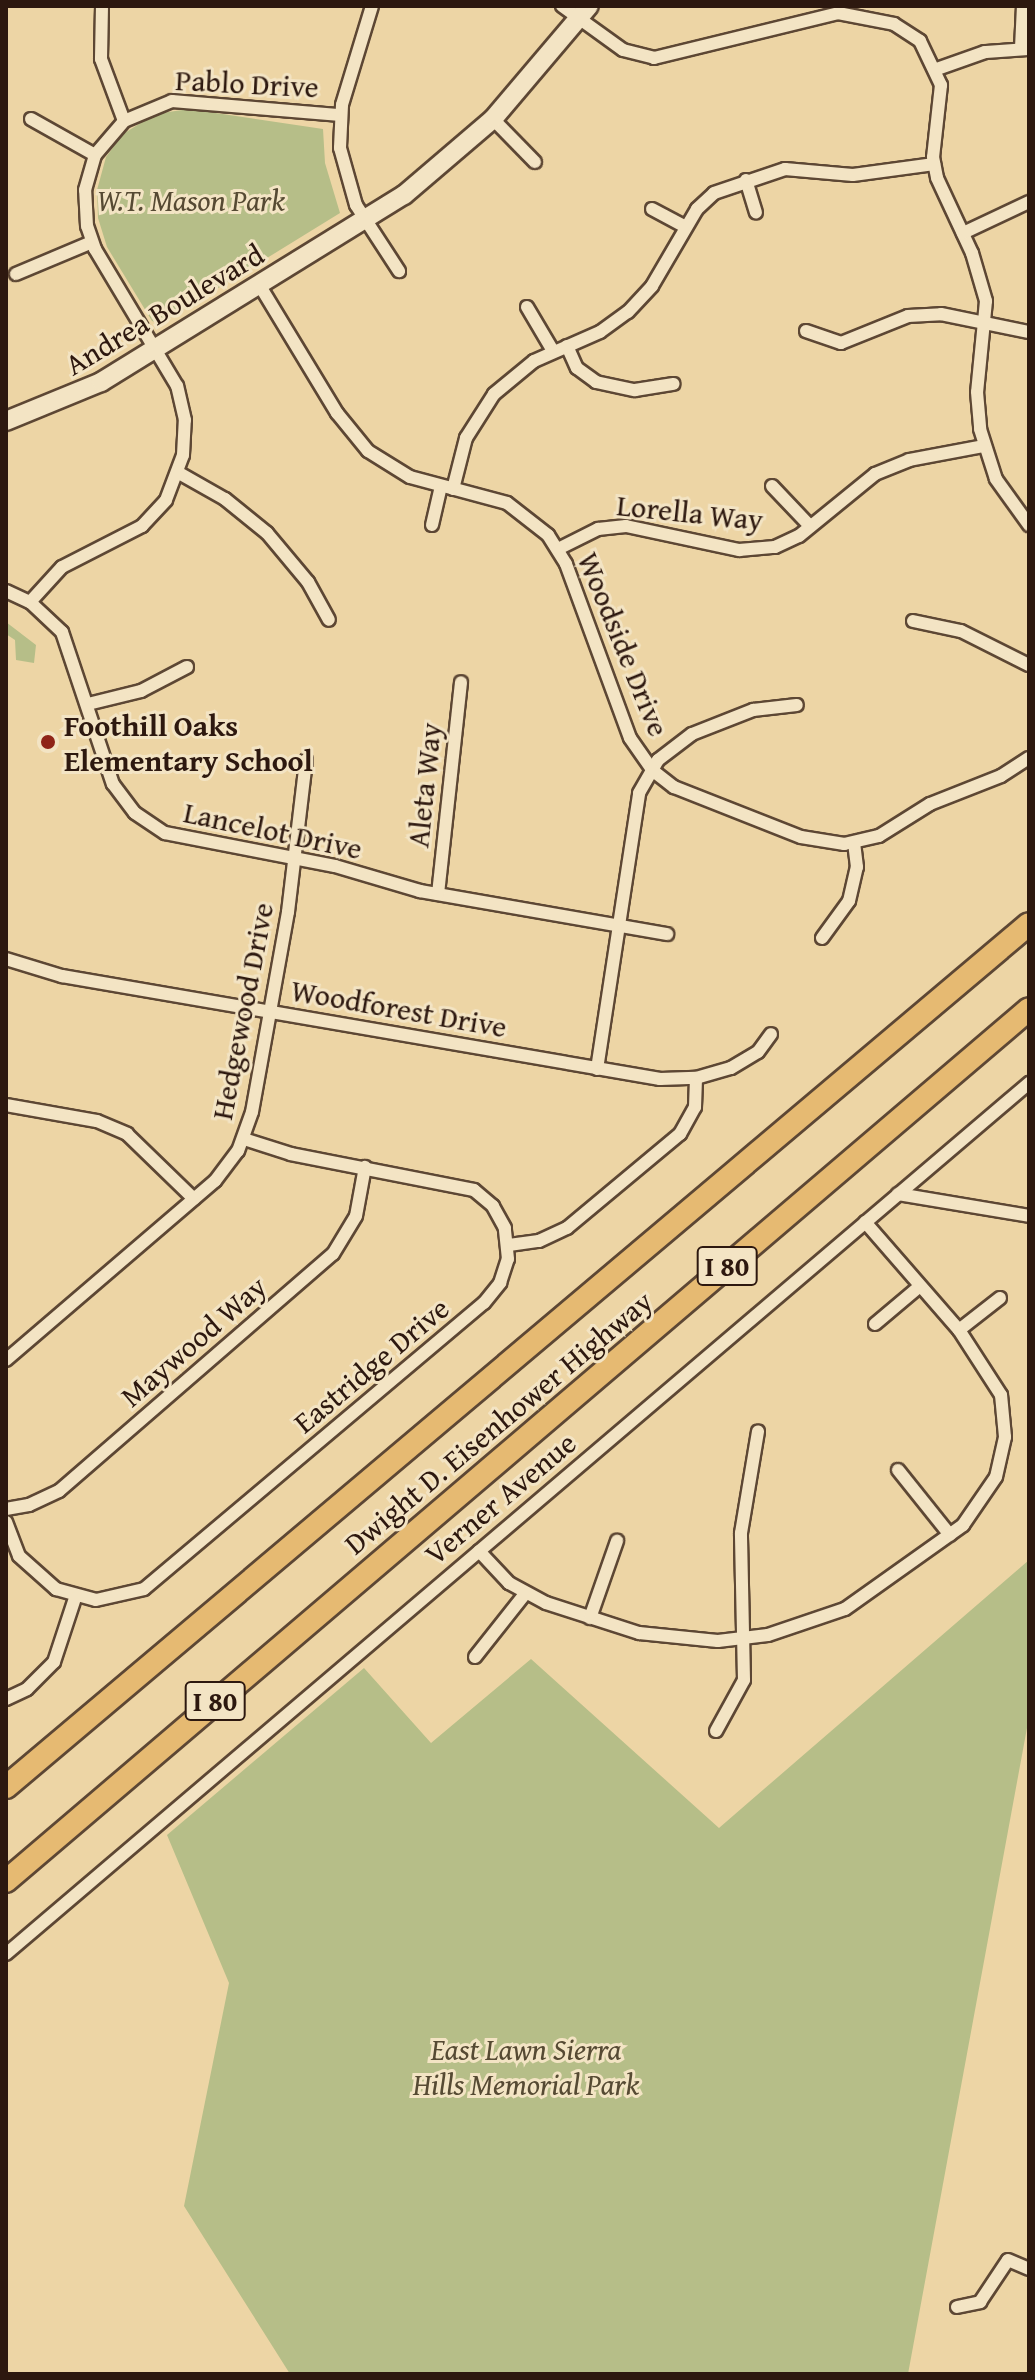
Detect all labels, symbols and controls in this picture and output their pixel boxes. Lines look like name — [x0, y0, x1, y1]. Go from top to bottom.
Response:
street label: Pablo Drive — [174, 61, 320, 105]
park label: W.T. Mason Park — [97, 182, 285, 218]
street label: Andrea Boulevard — [58, 236, 270, 382]
street label: Lorella Way — [615, 486, 765, 538]
street label: Woodside Drive — [571, 547, 677, 741]
place label: Foothill Oaks Elementary School — [64, 707, 313, 778]
street label: Aleta Way — [400, 721, 448, 849]
marker: Foothill Oaks Elementary School — [39, 733, 57, 751]
street label: Lancelot Drive — [181, 794, 365, 866]
street label: Hedgewood Drive — [203, 899, 281, 1123]
street label: Woodforest Drive — [288, 971, 510, 1045]
road number: I 80 — [695, 1242, 759, 1290]
street label: Maywood Way — [113, 1268, 273, 1414]
street label: Dwight D. Eisenhower Highway — [337, 1283, 659, 1561]
street label: Eastridge Drive — [286, 1290, 456, 1440]
street label: Verner Avenue — [417, 1424, 583, 1572]
road number: I 80 — [183, 1677, 247, 1725]
park label: East Lawn Sierra Hills Memorial Park — [413, 2031, 639, 2102]

